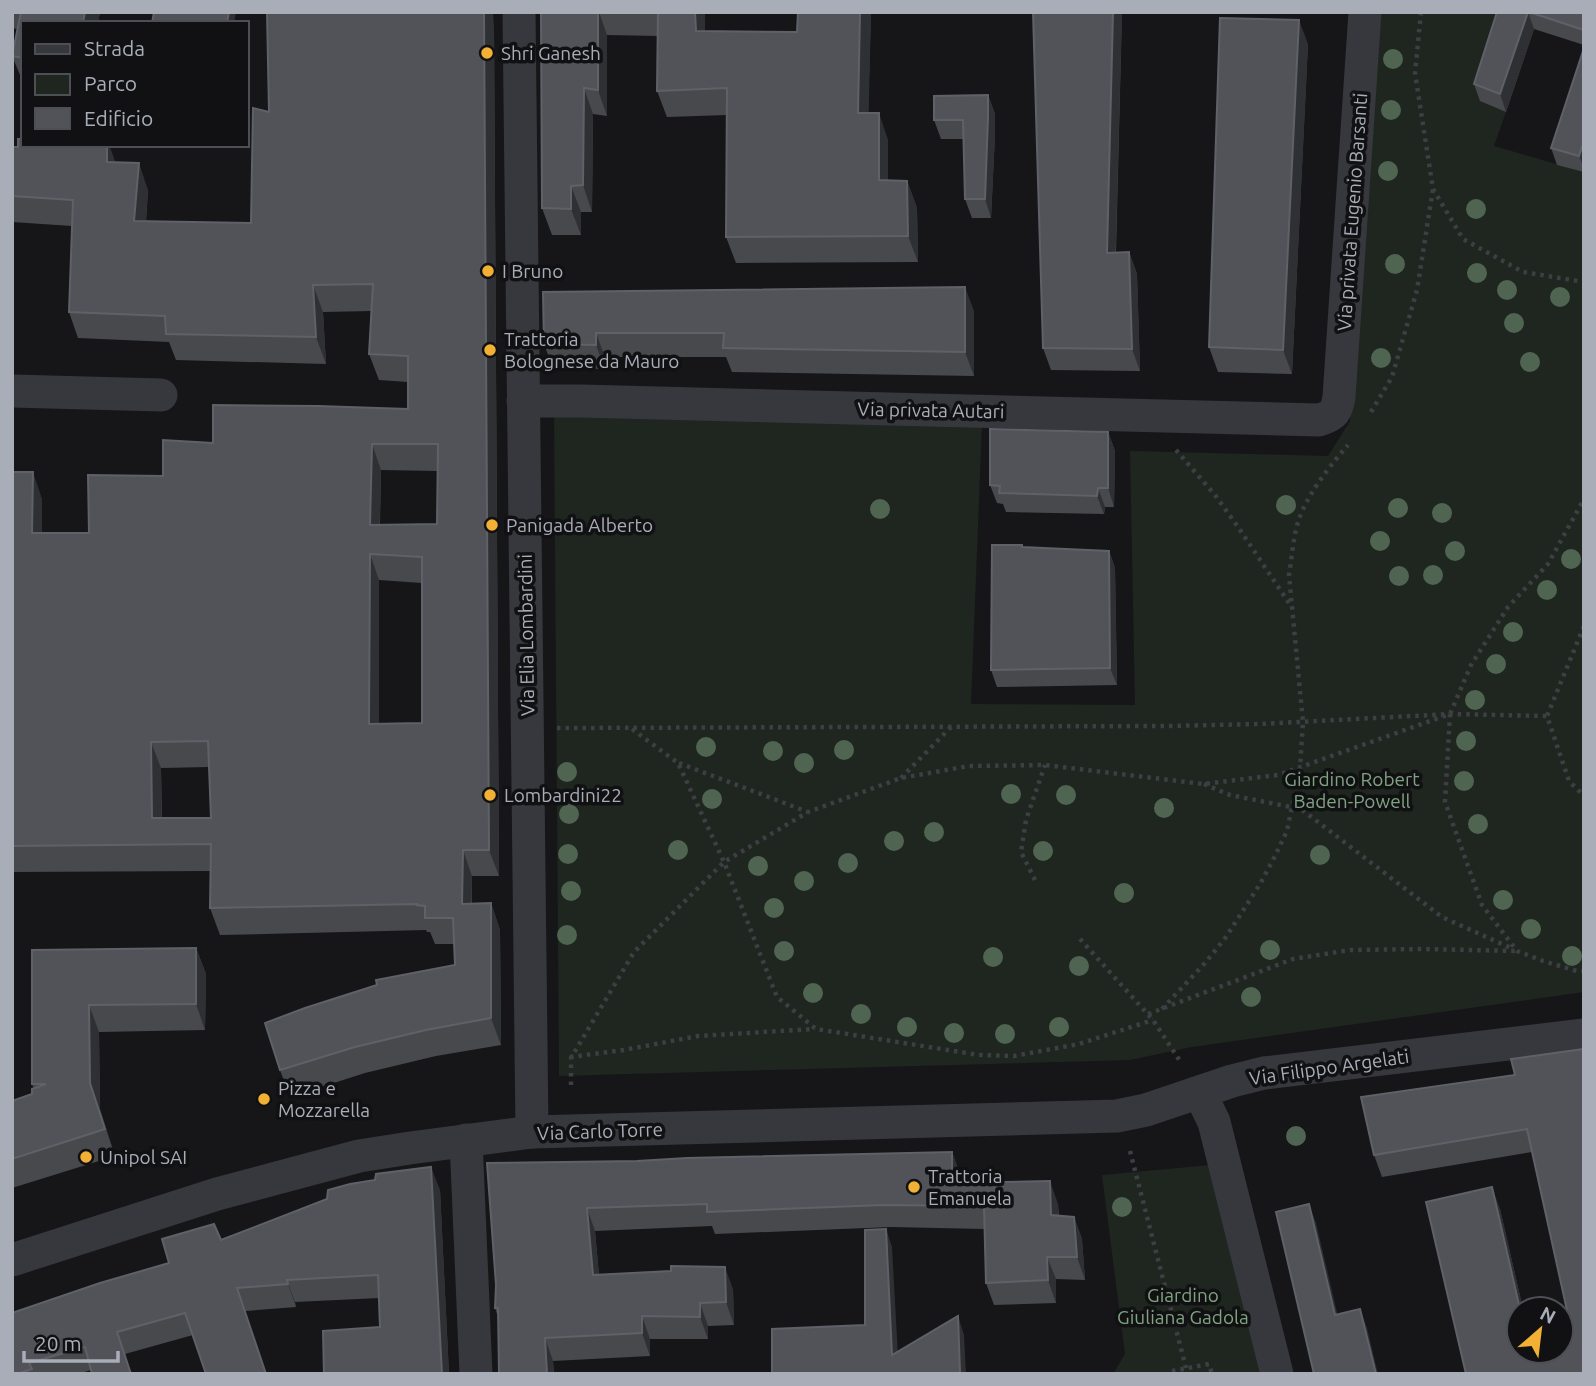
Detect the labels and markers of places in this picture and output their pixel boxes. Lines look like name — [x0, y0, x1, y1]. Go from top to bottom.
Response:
place label: Shri Ganesh — [501, 42, 601, 64]
marker: Shri Ganesh — [479, 45, 495, 61]
place label: I Bruno — [502, 260, 563, 282]
marker: I Bruno — [480, 263, 496, 279]
place label: Trattoria Bolognese da Mauro — [504, 328, 679, 372]
marker: Trattoria Bolognese da Mauro — [482, 342, 498, 358]
place label: Panigada Alberto — [506, 514, 653, 536]
marker: Panigada Alberto — [484, 517, 500, 533]
place label: Lombardini22 — [504, 784, 622, 806]
marker: Lombardini22 — [482, 787, 498, 803]
place label: Pizza e Mozzarella — [278, 1077, 370, 1121]
marker: Pizza e Mozzarella — [256, 1091, 272, 1107]
place label: Unipol SAI — [100, 1146, 187, 1168]
marker: Unipol SAI — [78, 1149, 94, 1165]
place label: Trattoria Emanuela — [928, 1165, 1012, 1209]
marker: Trattoria Emanuela — [906, 1179, 922, 1195]

